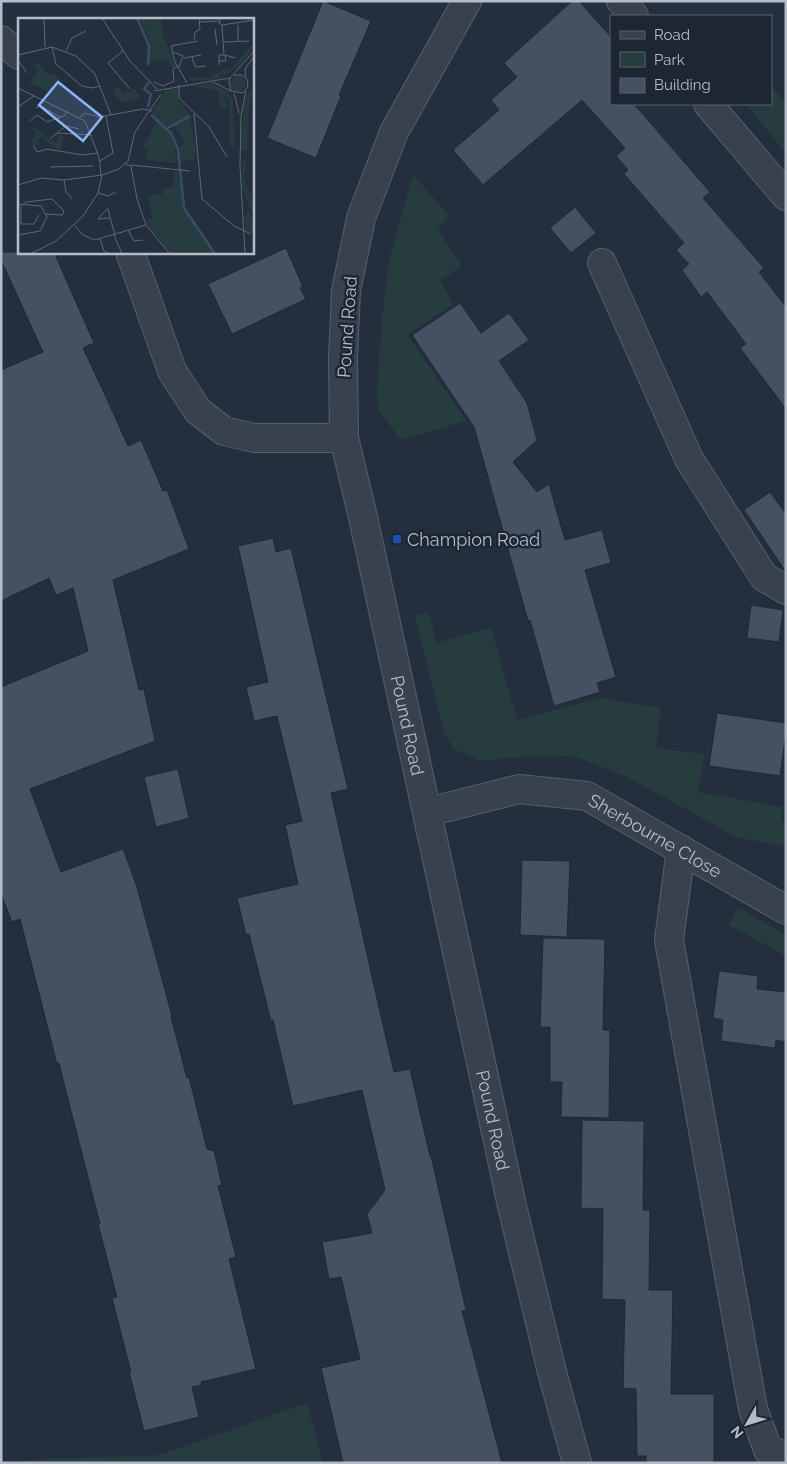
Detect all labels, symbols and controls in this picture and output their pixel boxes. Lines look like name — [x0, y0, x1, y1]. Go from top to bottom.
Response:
legend — [610, 15, 772, 105]
inset map — [18, 18, 254, 254]
text: Road — [654, 26, 690, 44]
text: Park — [654, 51, 685, 69]
text: Building — [654, 76, 711, 94]
street label: Pound Road — [333, 275, 361, 379]
place label: Champion Road — [407, 529, 540, 550]
marker: Champion Road — [391, 533, 403, 545]
street label: Pound Road — [387, 673, 429, 777]
street label: Sherbourne Close — [585, 789, 726, 882]
street label: Pound Road — [472, 1068, 514, 1172]
north arrow — [722, 1399, 772, 1449]
text: N — [727, 1423, 746, 1441]

